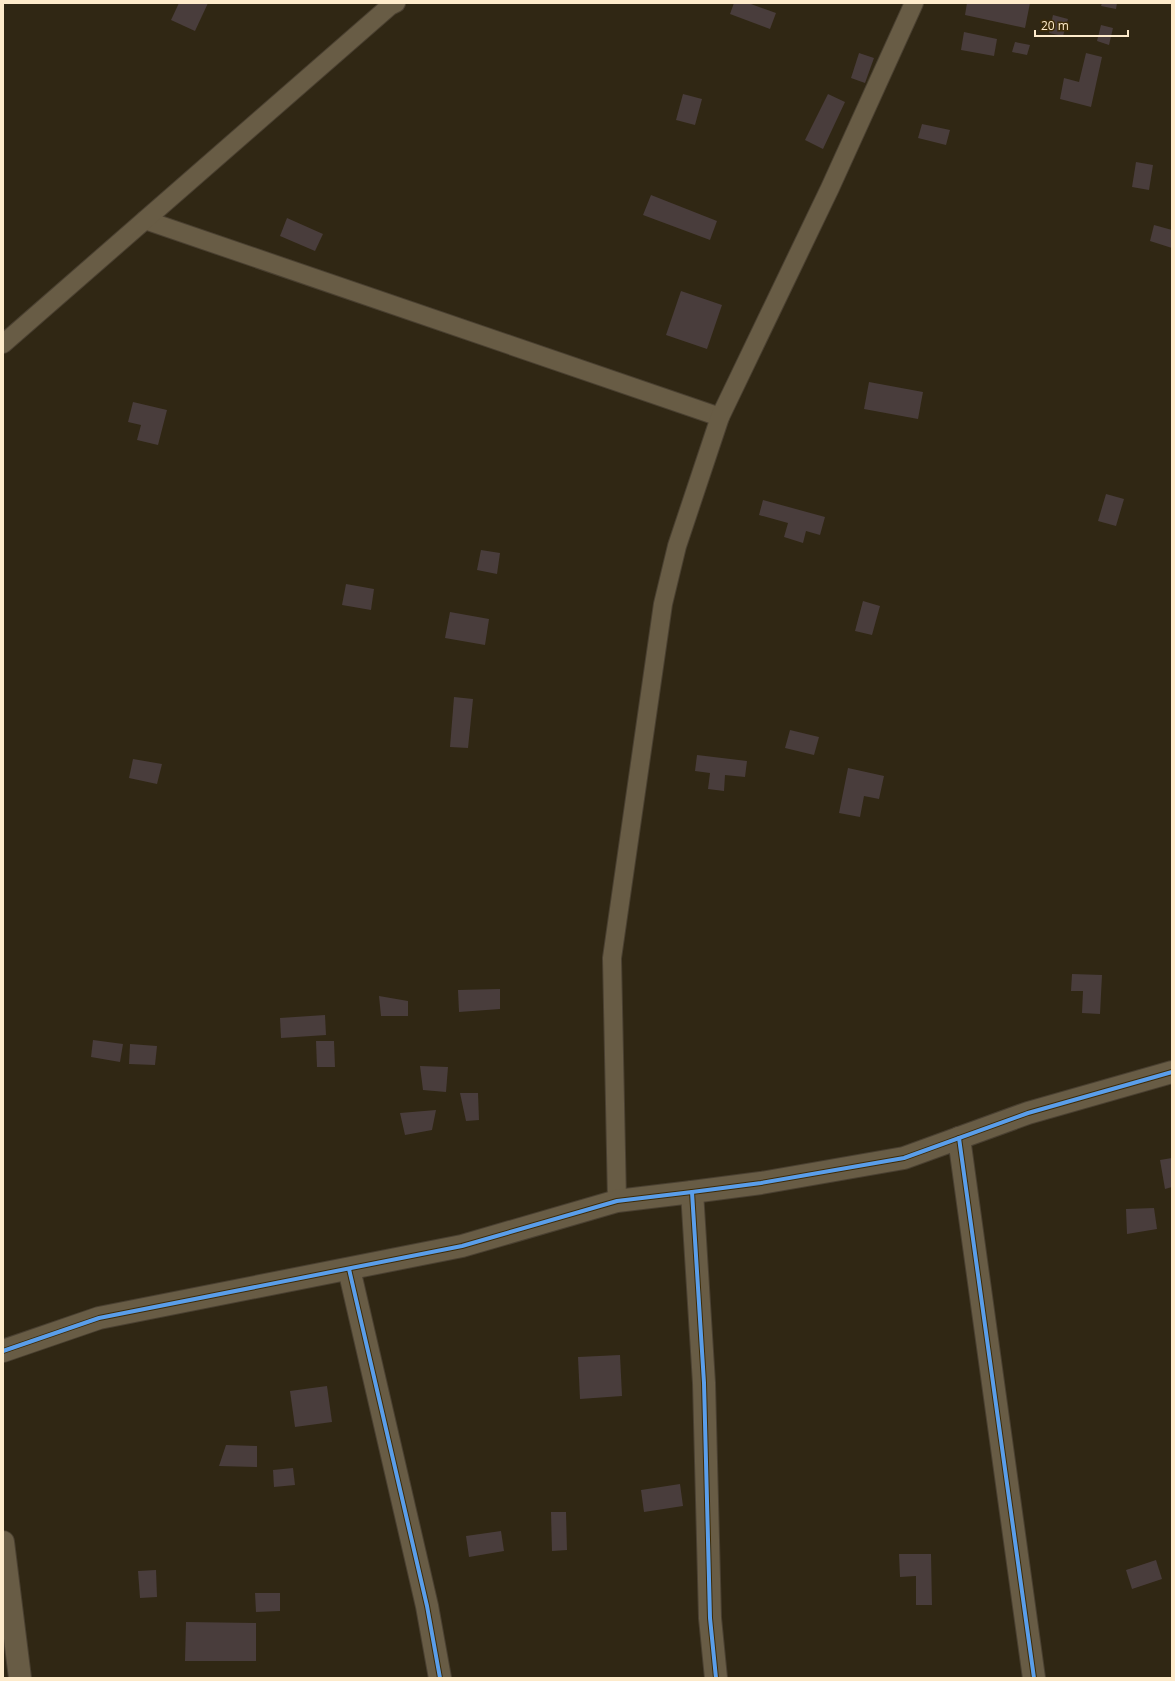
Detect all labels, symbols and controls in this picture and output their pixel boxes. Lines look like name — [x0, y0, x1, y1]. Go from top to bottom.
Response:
scale bar — [1035, 12, 1128, 38]
text: 20 m — [1041, 17, 1069, 34]

